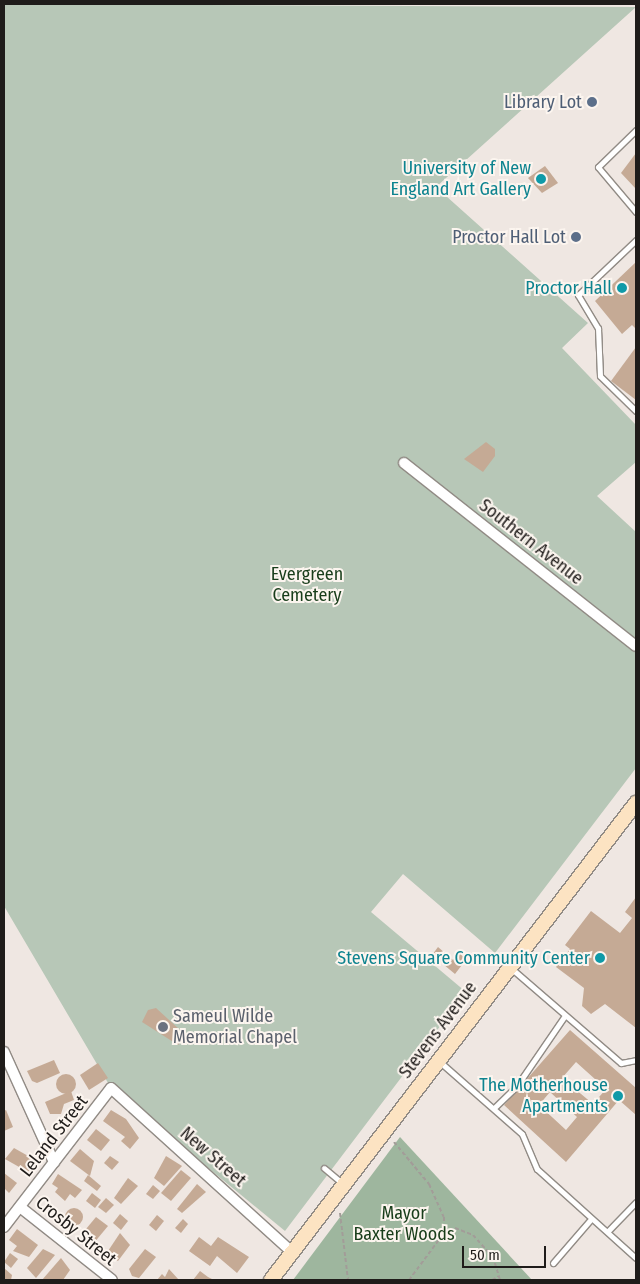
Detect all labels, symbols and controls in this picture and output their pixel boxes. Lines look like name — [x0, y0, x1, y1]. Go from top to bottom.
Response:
place label: Library Lot — [504, 91, 582, 113]
marker: Library Lot — [586, 96, 598, 108]
place label: University of New England Art Gallery — [391, 158, 531, 200]
marker: University of New England Art Gallery — [535, 173, 547, 185]
place label: Proctor Hall Lot — [452, 226, 566, 248]
marker: Proctor Hall Lot — [570, 231, 582, 243]
place label: Proctor Hall — [525, 277, 612, 299]
marker: Proctor Hall — [616, 282, 628, 294]
street label: Southern Avenue — [475, 495, 587, 589]
park label: Evergreen Cemetery — [271, 564, 343, 606]
place label: Stevens Square Community Center — [337, 947, 590, 969]
marker: Stevens Square Community Center — [594, 952, 606, 964]
street label: Stevens Avenue — [395, 977, 481, 1083]
place label: Sameul Wilde Memorial Chapel — [173, 1006, 297, 1048]
marker: Sameul Wilde Memorial Chapel — [157, 1021, 169, 1033]
place label: The Motherhouse Apartments — [479, 1075, 608, 1118]
marker: The Motherhouse Apartments — [612, 1090, 624, 1102]
street label: Leland Street — [15, 1091, 93, 1181]
street label: New Street — [176, 1123, 250, 1191]
street label: Crosby Street — [31, 1192, 121, 1270]
park label: Mayor Baxter Woods — [353, 1203, 455, 1246]
scale bar — [465, 1236, 549, 1268]
text: 50 m — [470, 1246, 500, 1264]

